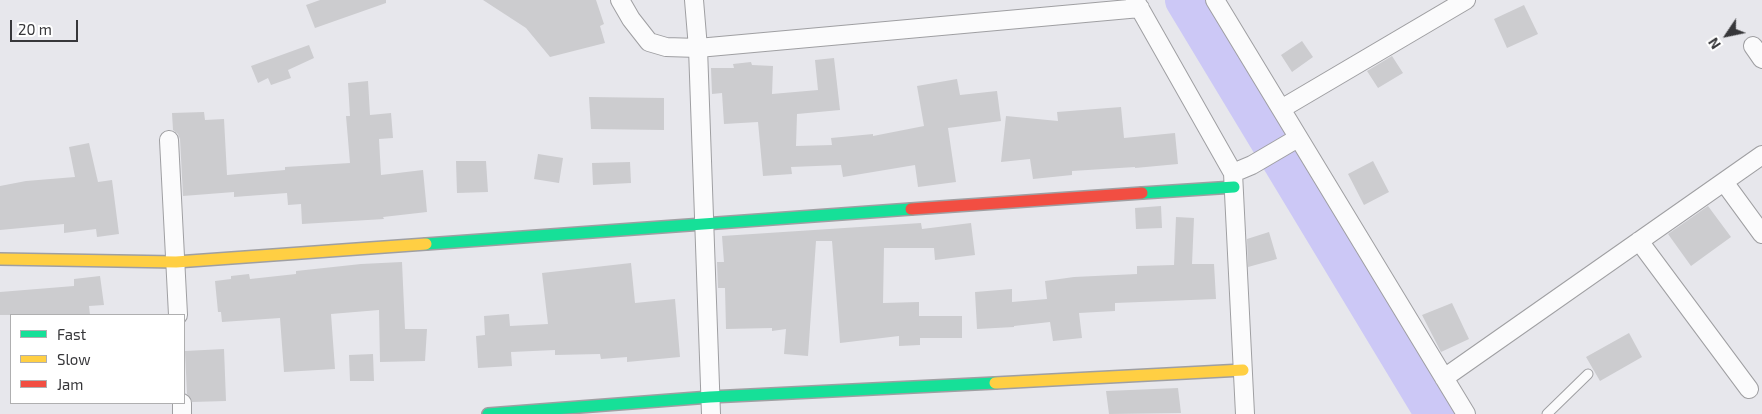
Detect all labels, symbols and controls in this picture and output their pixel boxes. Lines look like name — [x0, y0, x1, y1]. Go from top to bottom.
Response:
scale bar — [12, 10, 80, 42]
north arrow — [1702, 10, 1752, 60]
text: 20 m — [18, 20, 52, 38]
text: N — [1704, 35, 1724, 53]
legend — [10, 314, 185, 404]
text: Fast — [57, 325, 86, 343]
text: Slow — [57, 350, 91, 368]
text: Jam — [57, 375, 83, 393]

